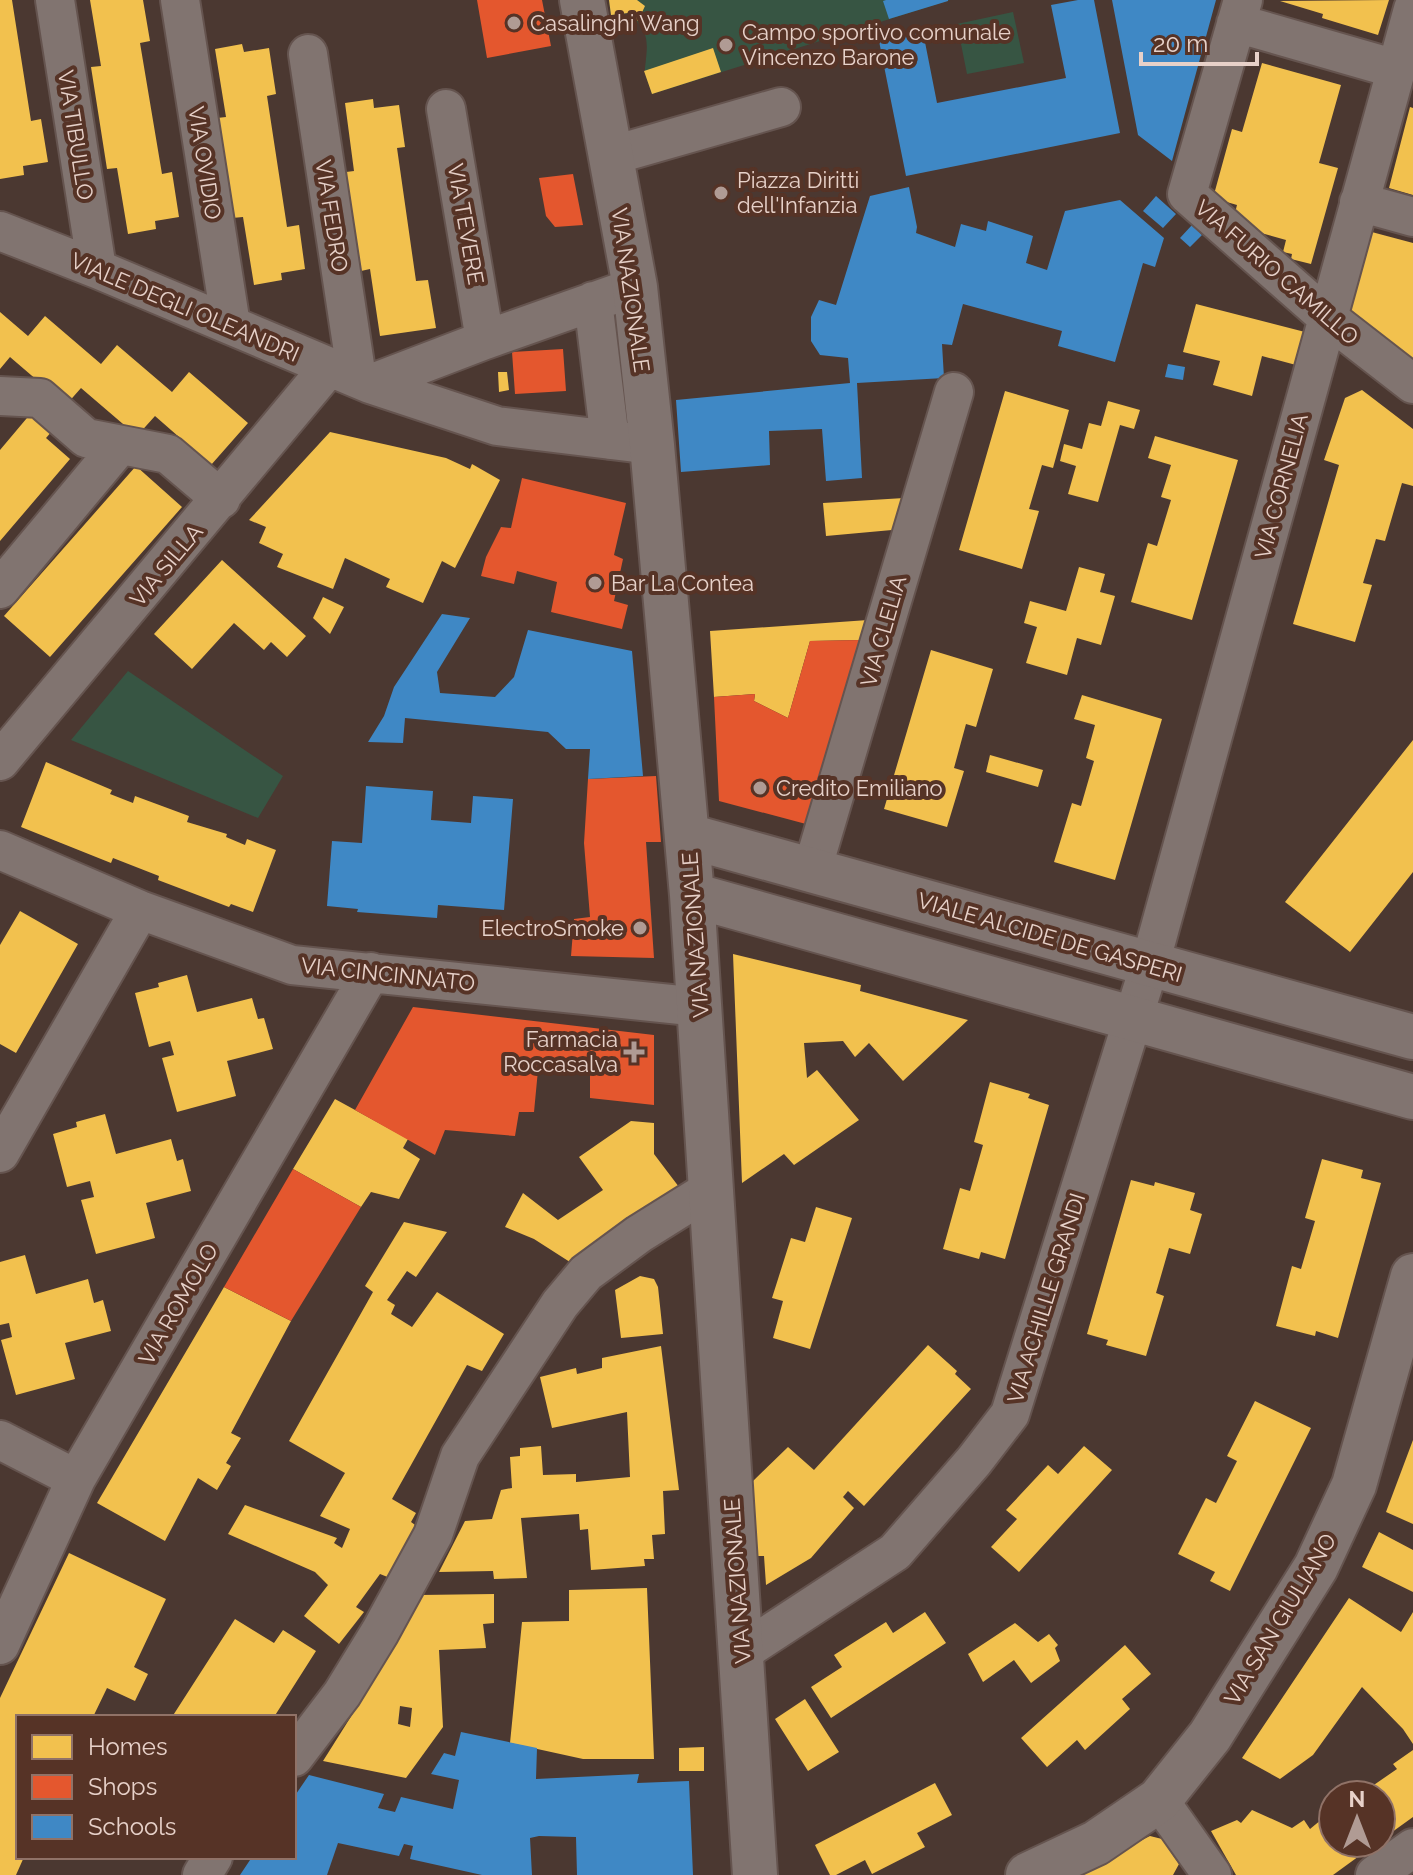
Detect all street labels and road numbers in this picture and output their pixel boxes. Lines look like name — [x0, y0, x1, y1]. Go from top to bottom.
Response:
street label: VIA TIBULLO — [53, 68, 99, 202]
street label: VIA OVIDIO — [183, 105, 227, 221]
street label: VIA FEDRO — [310, 158, 354, 274]
street label: VIA TEVERE — [443, 161, 489, 287]
street label: VIA FURIO CAMILLO — [1190, 194, 1364, 350]
street label: VIA NAZIONALE — [607, 206, 655, 374]
street label: VIALE DEGLI OLEANDRI — [67, 247, 303, 367]
street label: VIA CORNELIA — [1249, 410, 1313, 562]
street label: VIA SILLA — [124, 518, 208, 611]
street label: VIA CLELIA — [855, 572, 911, 690]
street label: VIA NAZIONALE — [676, 851, 714, 1019]
street label: VIALE ALCIDE DE GASPERI — [915, 887, 1185, 987]
street label: VIA CINCINNATO — [300, 952, 476, 996]
street label: VIA ACHILLE GRANDI — [1002, 1190, 1090, 1406]
street label: VIA ROMOLO — [133, 1239, 223, 1369]
street label: VIA NAZIONALE — [718, 1497, 756, 1665]
street label: VIA SAN GIULIANO — [1219, 1529, 1341, 1709]

